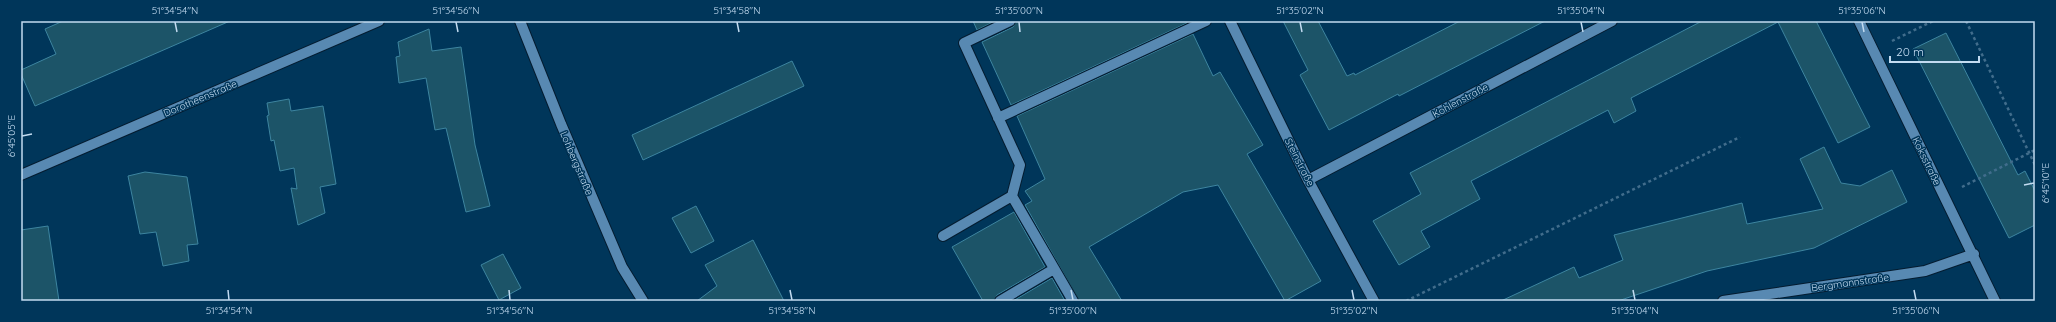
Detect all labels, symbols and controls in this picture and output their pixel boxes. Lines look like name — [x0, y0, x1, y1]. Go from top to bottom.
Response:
text: 51°34'54"N — [152, 4, 198, 17]
text: 51°34'56"N — [433, 4, 479, 17]
text: 51°34'58"N — [714, 4, 760, 17]
text: 51°35'00"N — [995, 4, 1043, 17]
text: 51°35'02"N — [1276, 4, 1324, 17]
text: 51°35'04"N — [1557, 4, 1605, 17]
text: 51°35'06"N — [1838, 4, 1886, 17]
scale bar — [1890, 38, 1979, 64]
text: 20 m — [1896, 44, 1924, 59]
street label: Dorotheenstraße — [161, 77, 239, 120]
street label: Kohlenstraße — [1430, 80, 1491, 121]
text: 6°45'05"E — [5, 115, 18, 157]
street label: Lohbergstraße — [557, 129, 596, 197]
street label: Koksstraße — [1909, 135, 1944, 188]
street label: Steinstraße — [1282, 136, 1317, 189]
text: 6°45'10"E — [2039, 162, 2052, 203]
street label: Bergmannstraße — [1810, 271, 1890, 294]
text: 51°34'54"N — [206, 304, 252, 317]
text: 51°34'56"N — [487, 304, 533, 317]
text: 51°34'58"N — [769, 304, 815, 317]
text: 51°35'00"N — [1049, 304, 1097, 317]
text: 51°35'02"N — [1330, 304, 1378, 317]
text: 51°35'04"N — [1611, 304, 1659, 317]
text: 51°35'06"N — [1892, 304, 1940, 317]

